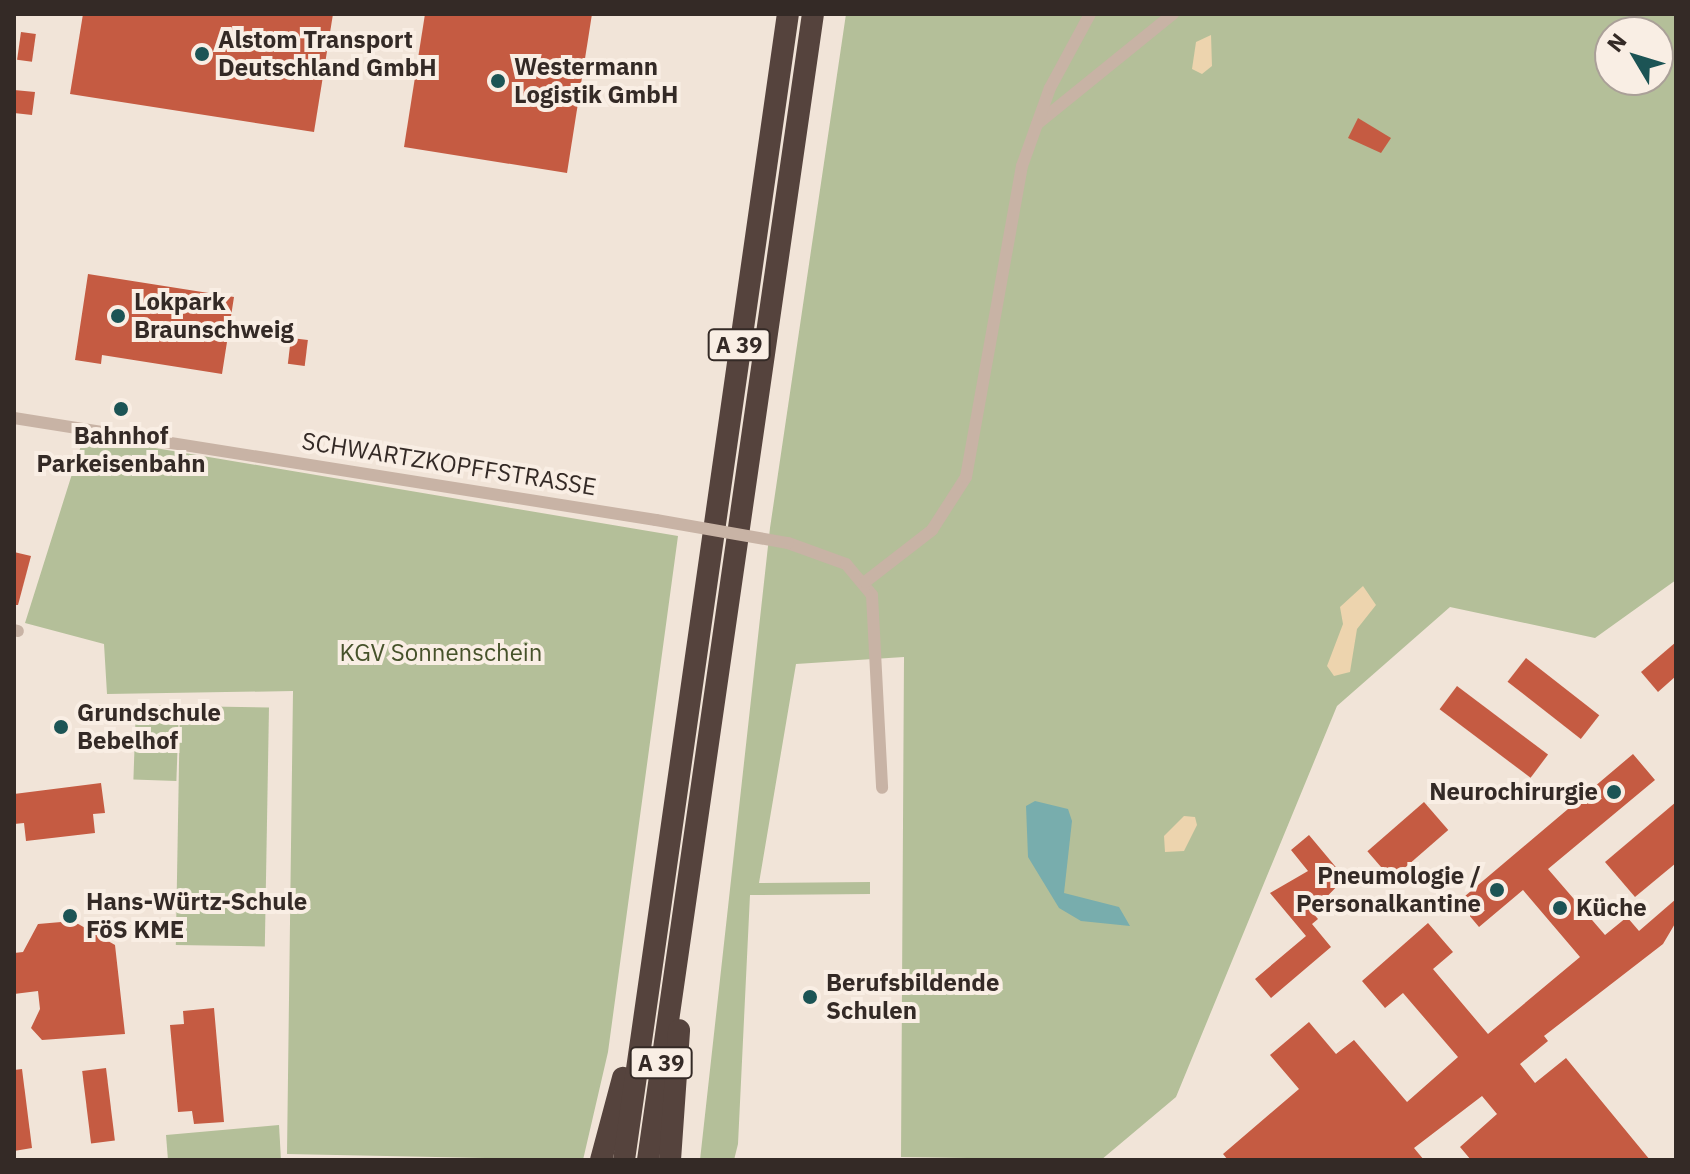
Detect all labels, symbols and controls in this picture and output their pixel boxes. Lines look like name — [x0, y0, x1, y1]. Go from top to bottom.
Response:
north arrow — [1594, 16, 1674, 96]
place label: Alstom Transport Deutschland GmbH — [218, 26, 437, 82]
text: N — [1600, 27, 1633, 57]
marker: Alstom Transport Deutschland GmbH — [193, 45, 211, 63]
place label: Westermann Logistik GmbH — [514, 53, 678, 109]
marker: Westermann Logistik GmbH — [489, 72, 507, 90]
place label: Lokpark Braunschweig — [134, 288, 294, 344]
marker: Lokpark Braunschweig — [109, 307, 127, 325]
road number: A 39 — [707, 327, 771, 363]
marker: Bahnhof Parkeisenbahn — [112, 400, 130, 418]
place label: Bahnhof Parkeisenbahn — [36, 422, 206, 478]
street label: SCHWARTZKOPFFSTRASSE — [300, 426, 598, 502]
park label: KGV Sonnenschein — [340, 639, 542, 667]
place label: Grundschule Bebelhof — [77, 699, 221, 755]
marker: Grundschule Bebelhof — [52, 718, 70, 736]
place label: Neurochirurgie — [1429, 778, 1598, 806]
marker: Neurochirurgie — [1605, 783, 1623, 801]
place label: Pneumologie / Personalkantine — [1296, 862, 1481, 918]
marker: Pneumologie / Personalkantine — [1488, 881, 1506, 899]
place label: Hans-Würtz-Schule FöS KME — [86, 888, 307, 944]
place label: Küche — [1576, 894, 1647, 922]
marker: Küche — [1551, 899, 1569, 917]
marker: Hans-Würtz-Schule FöS KME — [61, 907, 79, 925]
place label: Berufsbildende Schulen — [826, 969, 999, 1025]
marker: Berufsbildende Schulen — [801, 988, 819, 1006]
road number: A 39 — [629, 1045, 693, 1081]

